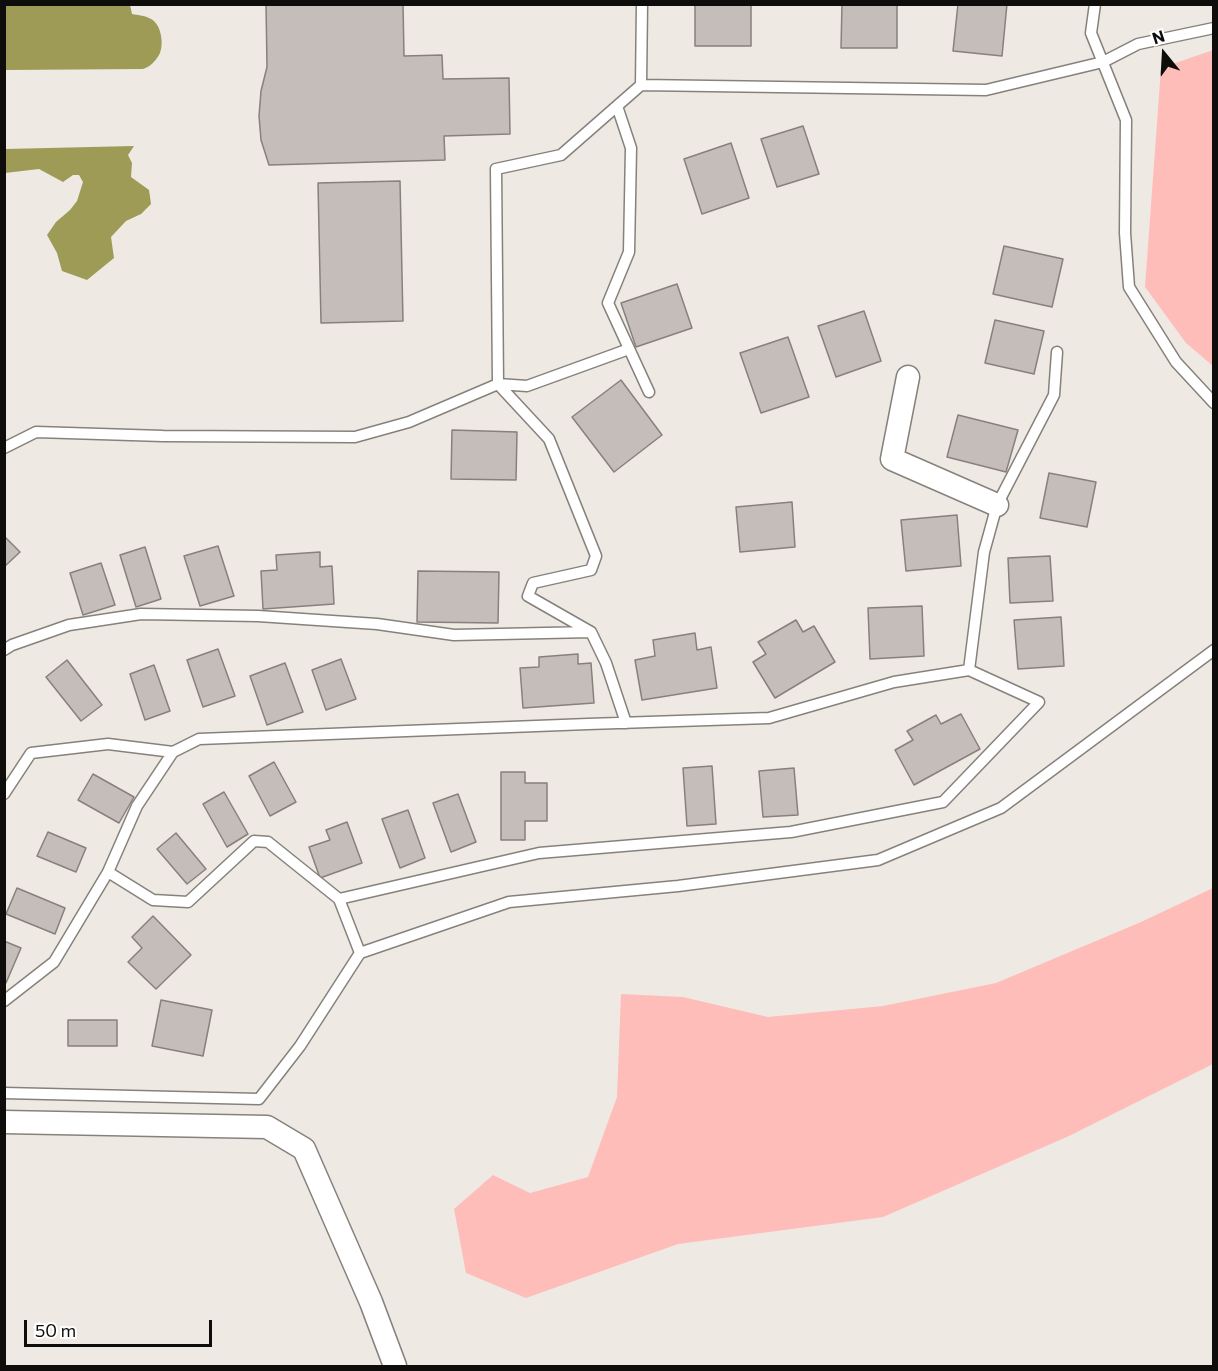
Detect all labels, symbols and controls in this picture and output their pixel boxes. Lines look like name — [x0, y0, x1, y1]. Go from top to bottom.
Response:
north arrow — [1134, 24, 1194, 84]
text: N — [1150, 26, 1167, 47]
scale bar — [27, 1308, 214, 1346]
text: 50 m — [35, 1319, 76, 1341]

